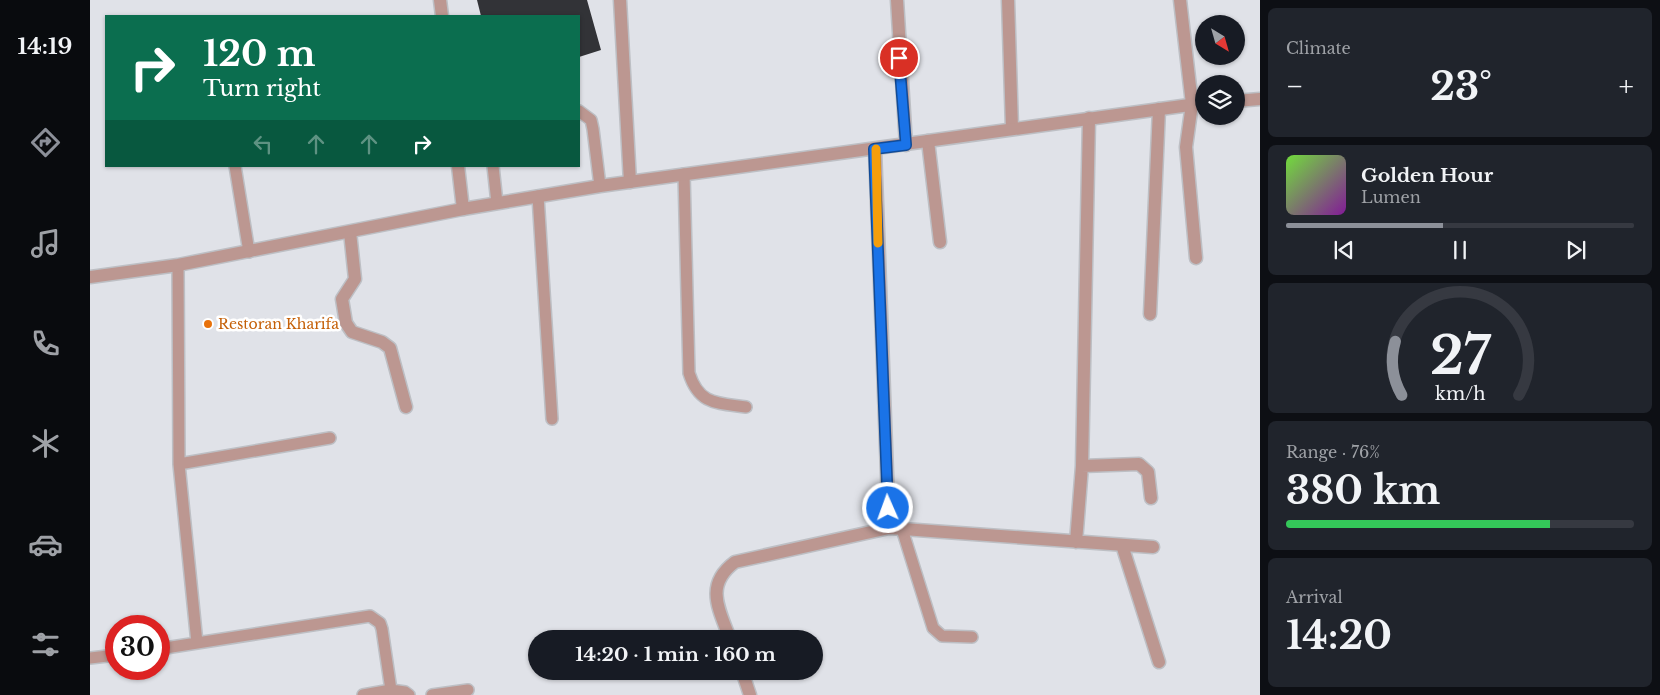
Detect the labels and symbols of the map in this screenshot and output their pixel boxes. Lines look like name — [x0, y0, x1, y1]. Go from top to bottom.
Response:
north arrow — [1195, 15, 1245, 65]
pin — [878, 37, 920, 79]
place label: Restoran Kharifa — [218, 315, 339, 333]
marker: Restoran Kharifa — [202, 318, 214, 330]
position arrow — [861, 481, 913, 533]
speed limit sign: 30 — [105, 615, 170, 680]

